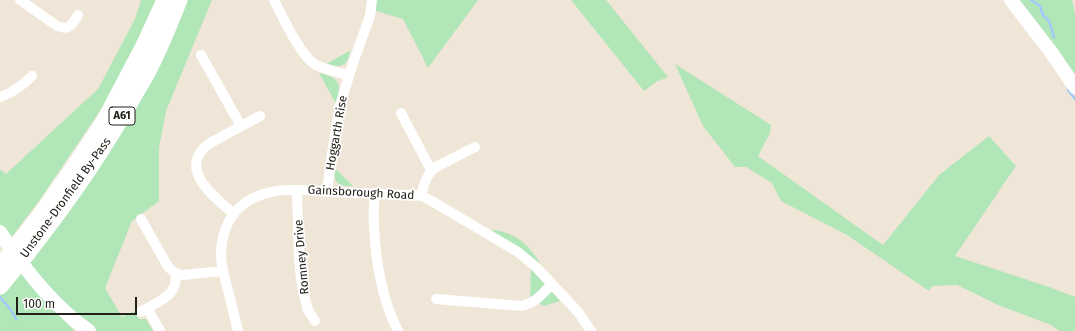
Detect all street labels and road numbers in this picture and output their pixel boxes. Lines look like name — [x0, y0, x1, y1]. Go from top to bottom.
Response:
street label: Hoggarth Rise — [323, 94, 351, 172]
road number: A61 — [109, 107, 135, 125]
street label: Unstone-Dronfield By-Pass — [18, 135, 114, 261]
street label: Gainsborough Road — [307, 183, 415, 203]
street label: Romney Drive — [292, 219, 312, 295]

